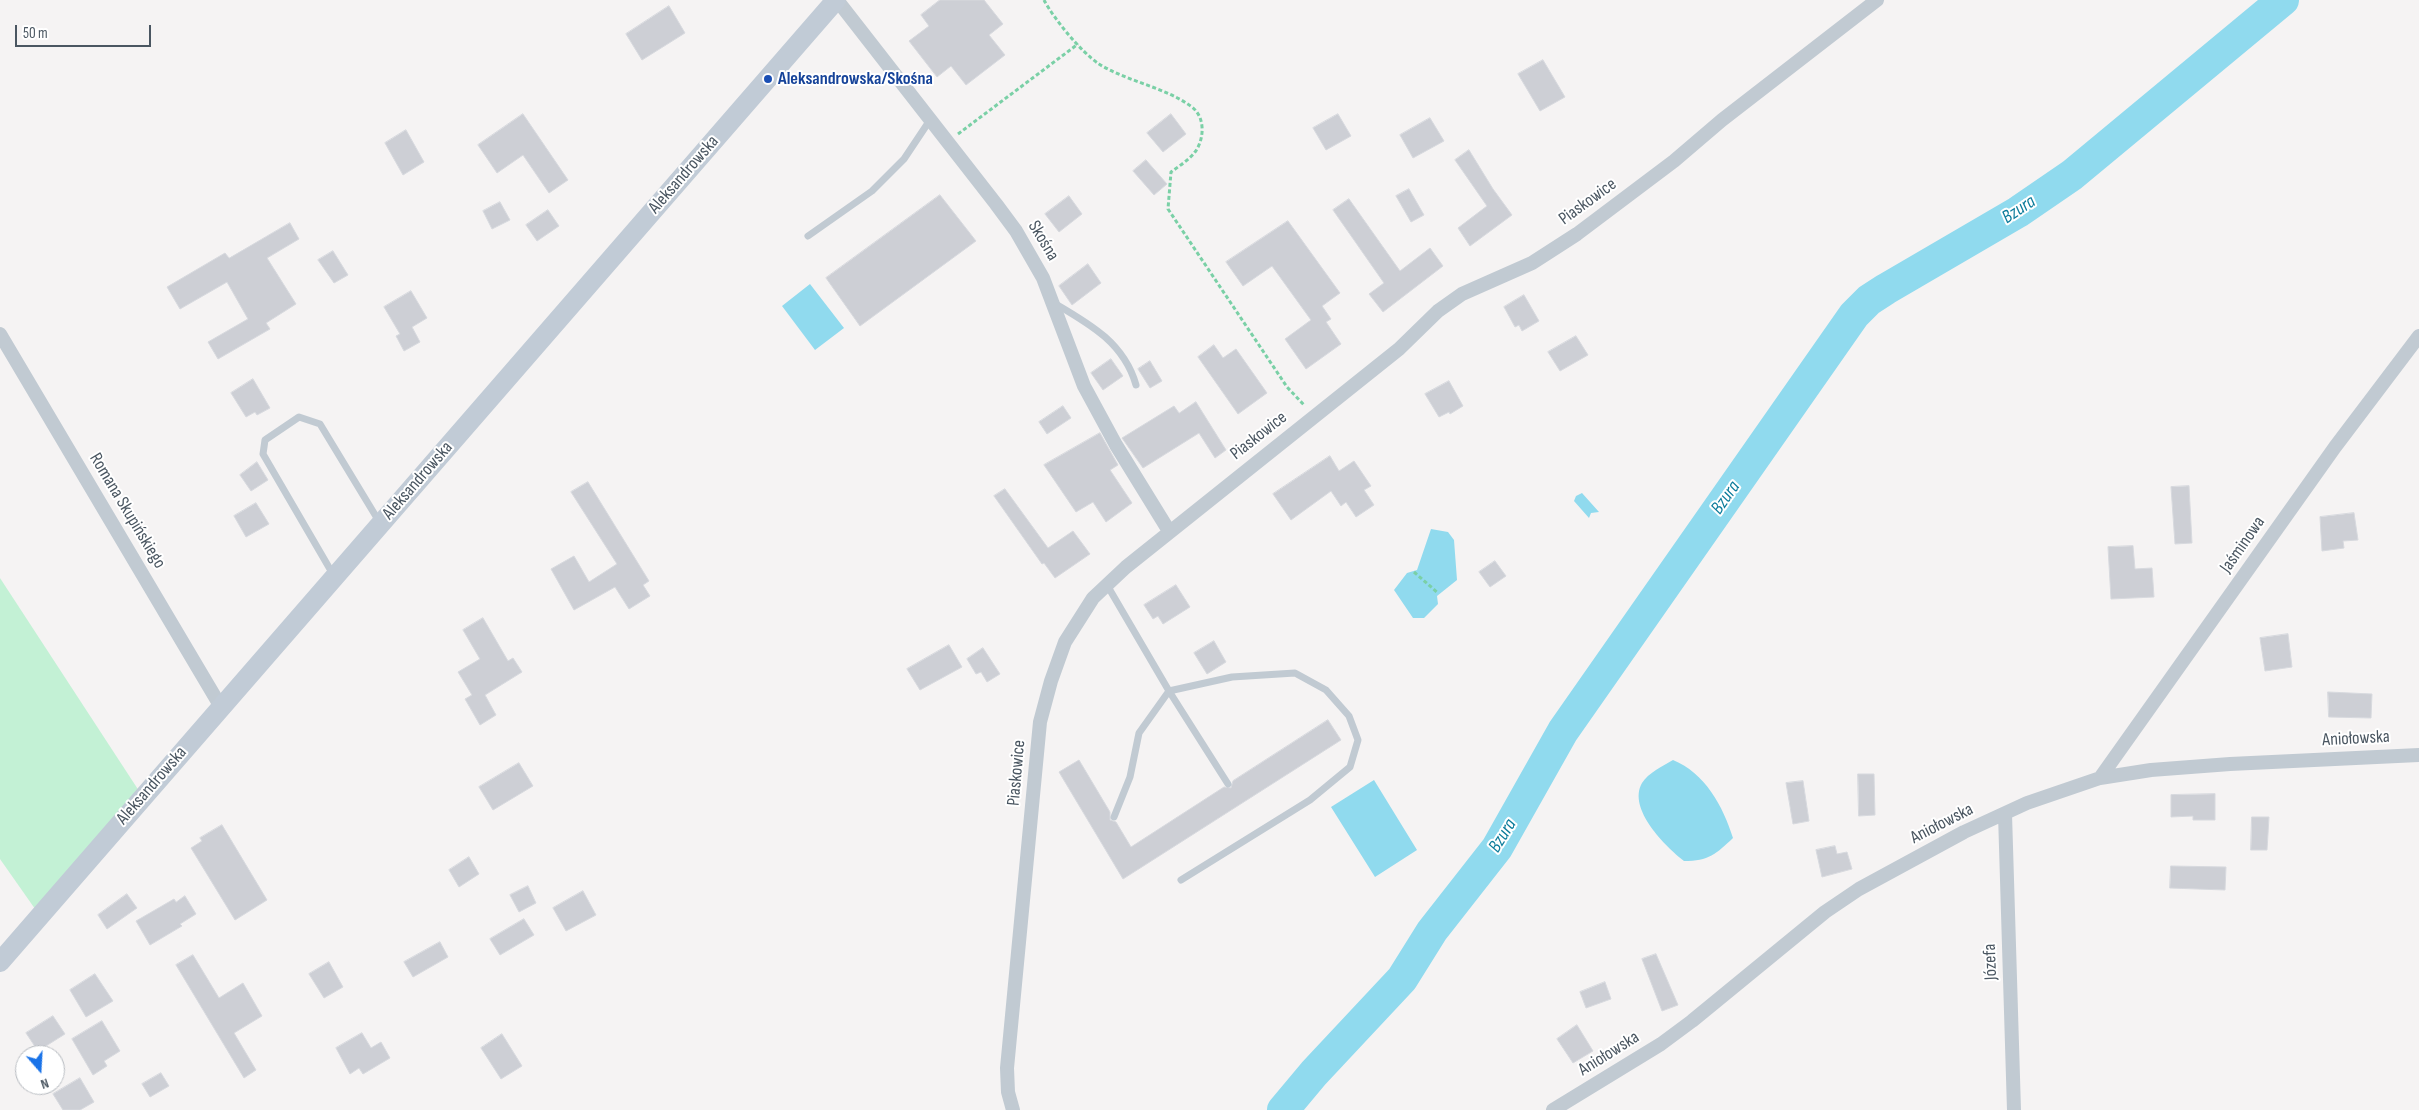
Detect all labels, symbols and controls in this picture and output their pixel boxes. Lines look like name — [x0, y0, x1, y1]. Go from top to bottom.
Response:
scale bar — [18, 15, 154, 47]
text: 50 m — [23, 24, 48, 43]
place label: Aleksandrowska/Skośna — [778, 68, 933, 90]
marker: Aleksandrowska/Skośna — [762, 73, 774, 85]
street label: Aleksandrowska — [644, 132, 724, 218]
street label: Piaskowice — [1555, 174, 1621, 230]
water label: Bzura — [1998, 191, 2040, 229]
street label: Skośna — [1023, 217, 1063, 265]
street label: Piaskowice — [1226, 407, 1292, 465]
street label: Aleksandrowska — [378, 438, 458, 524]
street label: Romana Skupińskiego — [84, 449, 170, 573]
water label: Bzura — [1706, 477, 1746, 519]
street label: Jaśminowa — [2216, 513, 2270, 577]
street label: Aniołowska — [2322, 726, 2390, 752]
street label: Piaskowice — [1003, 739, 1031, 807]
street label: Aleksandrowska — [112, 743, 192, 829]
street label: Aniołowska — [1907, 799, 1977, 849]
water label: Bzura — [1484, 815, 1522, 857]
street label: Józefa — [1980, 943, 2002, 981]
street label: Aniołowska — [1575, 1027, 1643, 1081]
north arrow — [15, 1045, 65, 1095]
text: N — [38, 1074, 51, 1093]

